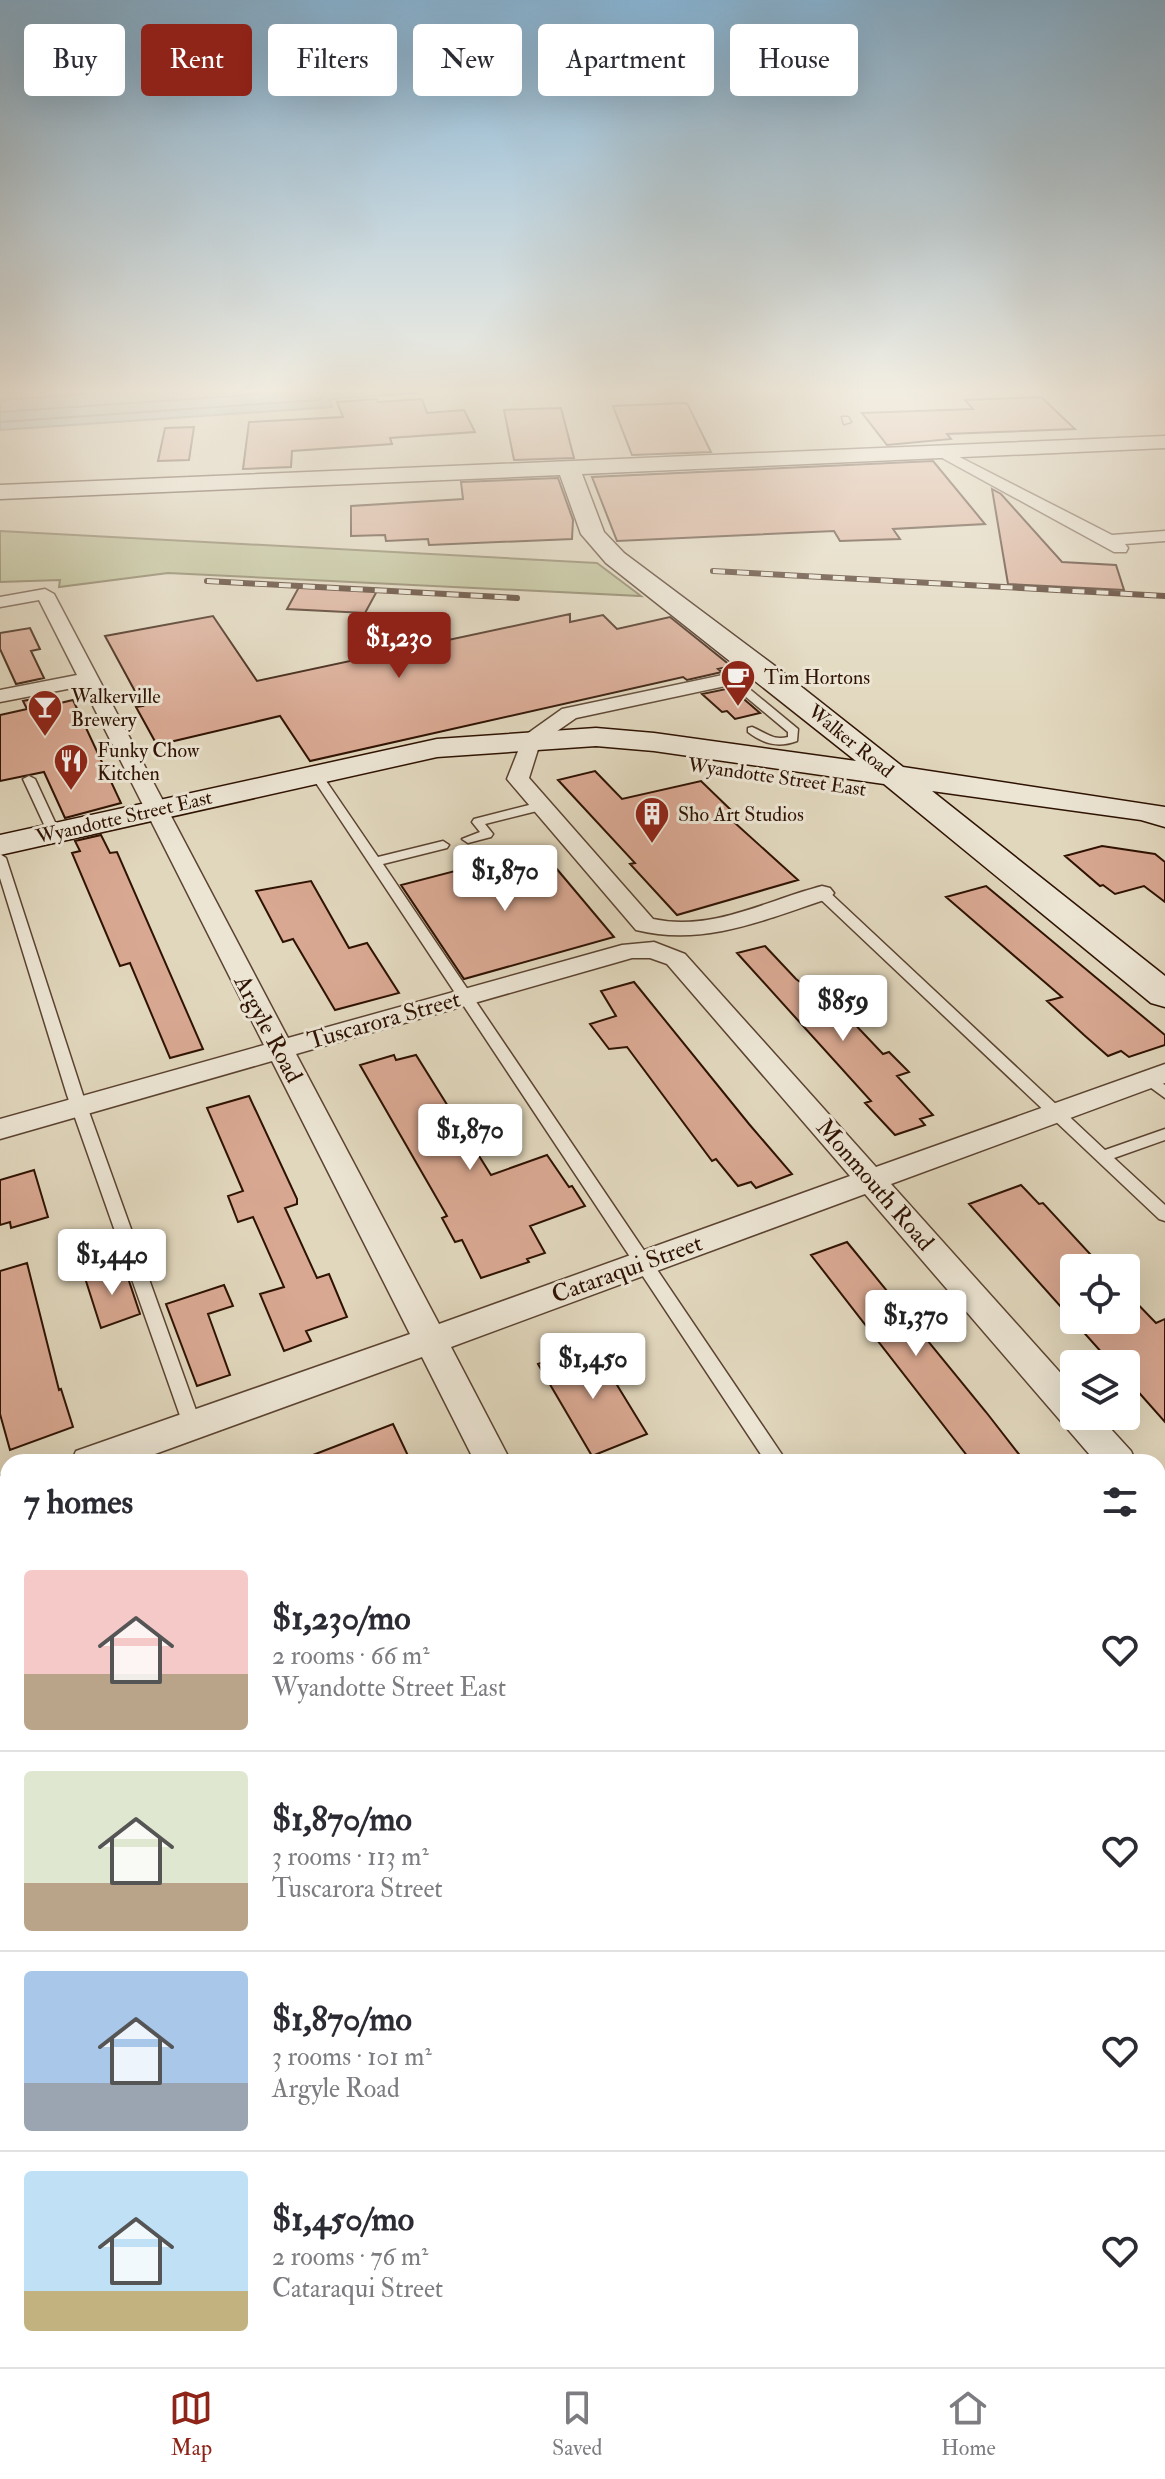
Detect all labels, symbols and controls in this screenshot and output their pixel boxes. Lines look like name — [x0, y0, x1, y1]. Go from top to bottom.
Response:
chip: Buy — [24, 24, 125, 96]
chip: Rent — [141, 24, 252, 96]
chip: Filters — [268, 24, 397, 96]
chip: New — [413, 24, 522, 96]
chip: Apartment — [538, 24, 714, 96]
chip: House — [730, 24, 858, 96]
pin: $1,230 — [334, 612, 464, 680]
text: $1,230 — [366, 622, 432, 654]
cafe icon: Tim Hortons — [719, 658, 757, 708]
place label: Tim Hortons — [764, 665, 870, 690]
place label: Walkerville Brewery — [70, 684, 161, 732]
bar icon: Walkerville Brewery — [26, 688, 64, 738]
street label: Walker Road — [802, 698, 899, 783]
place label: Funky Chow Kitchen — [97, 738, 200, 786]
restaurant icon: Funky Chow Kitchen — [52, 742, 90, 792]
street label: Wyandotte Street East — [685, 752, 868, 802]
street label: Wyandotte Street East — [32, 784, 215, 850]
building icon: Sho Art Studios — [633, 795, 671, 845]
place label: Sho Art Studios — [678, 802, 804, 827]
pin: $1,870 — [440, 845, 570, 913]
text: $1,870 — [471, 855, 539, 887]
street label: Argyle Road — [226, 969, 309, 1088]
pin: $859 — [796, 975, 890, 1043]
street label: Tuscarora Street — [304, 983, 464, 1057]
text: $859 — [817, 985, 869, 1017]
pin: $1,870 — [405, 1104, 535, 1172]
street label: Monmouth Road — [809, 1113, 941, 1257]
text: $1,870 — [436, 1114, 504, 1146]
street label: Cataraqui Street — [547, 1227, 707, 1311]
pin: $1,440 — [47, 1229, 177, 1297]
text: $1,440 — [76, 1239, 148, 1271]
map controls — [1060, 1254, 1140, 1430]
button: locate — [1060, 1254, 1140, 1334]
pin: $1,370 — [851, 1290, 981, 1358]
text: $1,370 — [883, 1300, 949, 1332]
pin: $1,450 — [528, 1333, 658, 1401]
text: $1,450 — [558, 1343, 628, 1375]
button: layers — [1060, 1350, 1140, 1430]
icon: filters — [1098, 1480, 1142, 1524]
text: 7 homes — [24, 1481, 133, 1524]
text: $1,230/mo — [272, 1597, 411, 1640]
icon: home — [88, 1602, 184, 1698]
icon: heart — [1098, 1628, 1142, 1672]
text: 2 rooms · 66 m² — [272, 1640, 430, 1672]
text: Wyandotte Street East — [272, 1672, 506, 1704]
text: $1,870/mo — [272, 1798, 412, 1841]
icon: home — [88, 1803, 184, 1899]
icon: heart — [1098, 1829, 1142, 1873]
text: 3 rooms · 113 m² — [272, 1841, 429, 1873]
text: Tuscarora Street — [272, 1873, 443, 1905]
text: $1,870/mo — [272, 1998, 412, 2041]
icon: home — [88, 2003, 184, 2099]
icon: heart — [1098, 2029, 1142, 2073]
text: 3 rooms · 101 m² — [272, 2041, 432, 2073]
text: Argyle Road — [272, 2073, 400, 2105]
text: $1,450/mo — [272, 2198, 414, 2241]
icon: home — [88, 2203, 184, 2299]
icon: heart — [1098, 2229, 1142, 2273]
text: 2 rooms · 76 m² — [272, 2241, 428, 2273]
text: Cataraqui Street — [272, 2273, 443, 2305]
tab: Map — [169, 2386, 213, 2462]
tab: Saved — [552, 2386, 602, 2462]
tab: Home — [941, 2386, 996, 2462]

